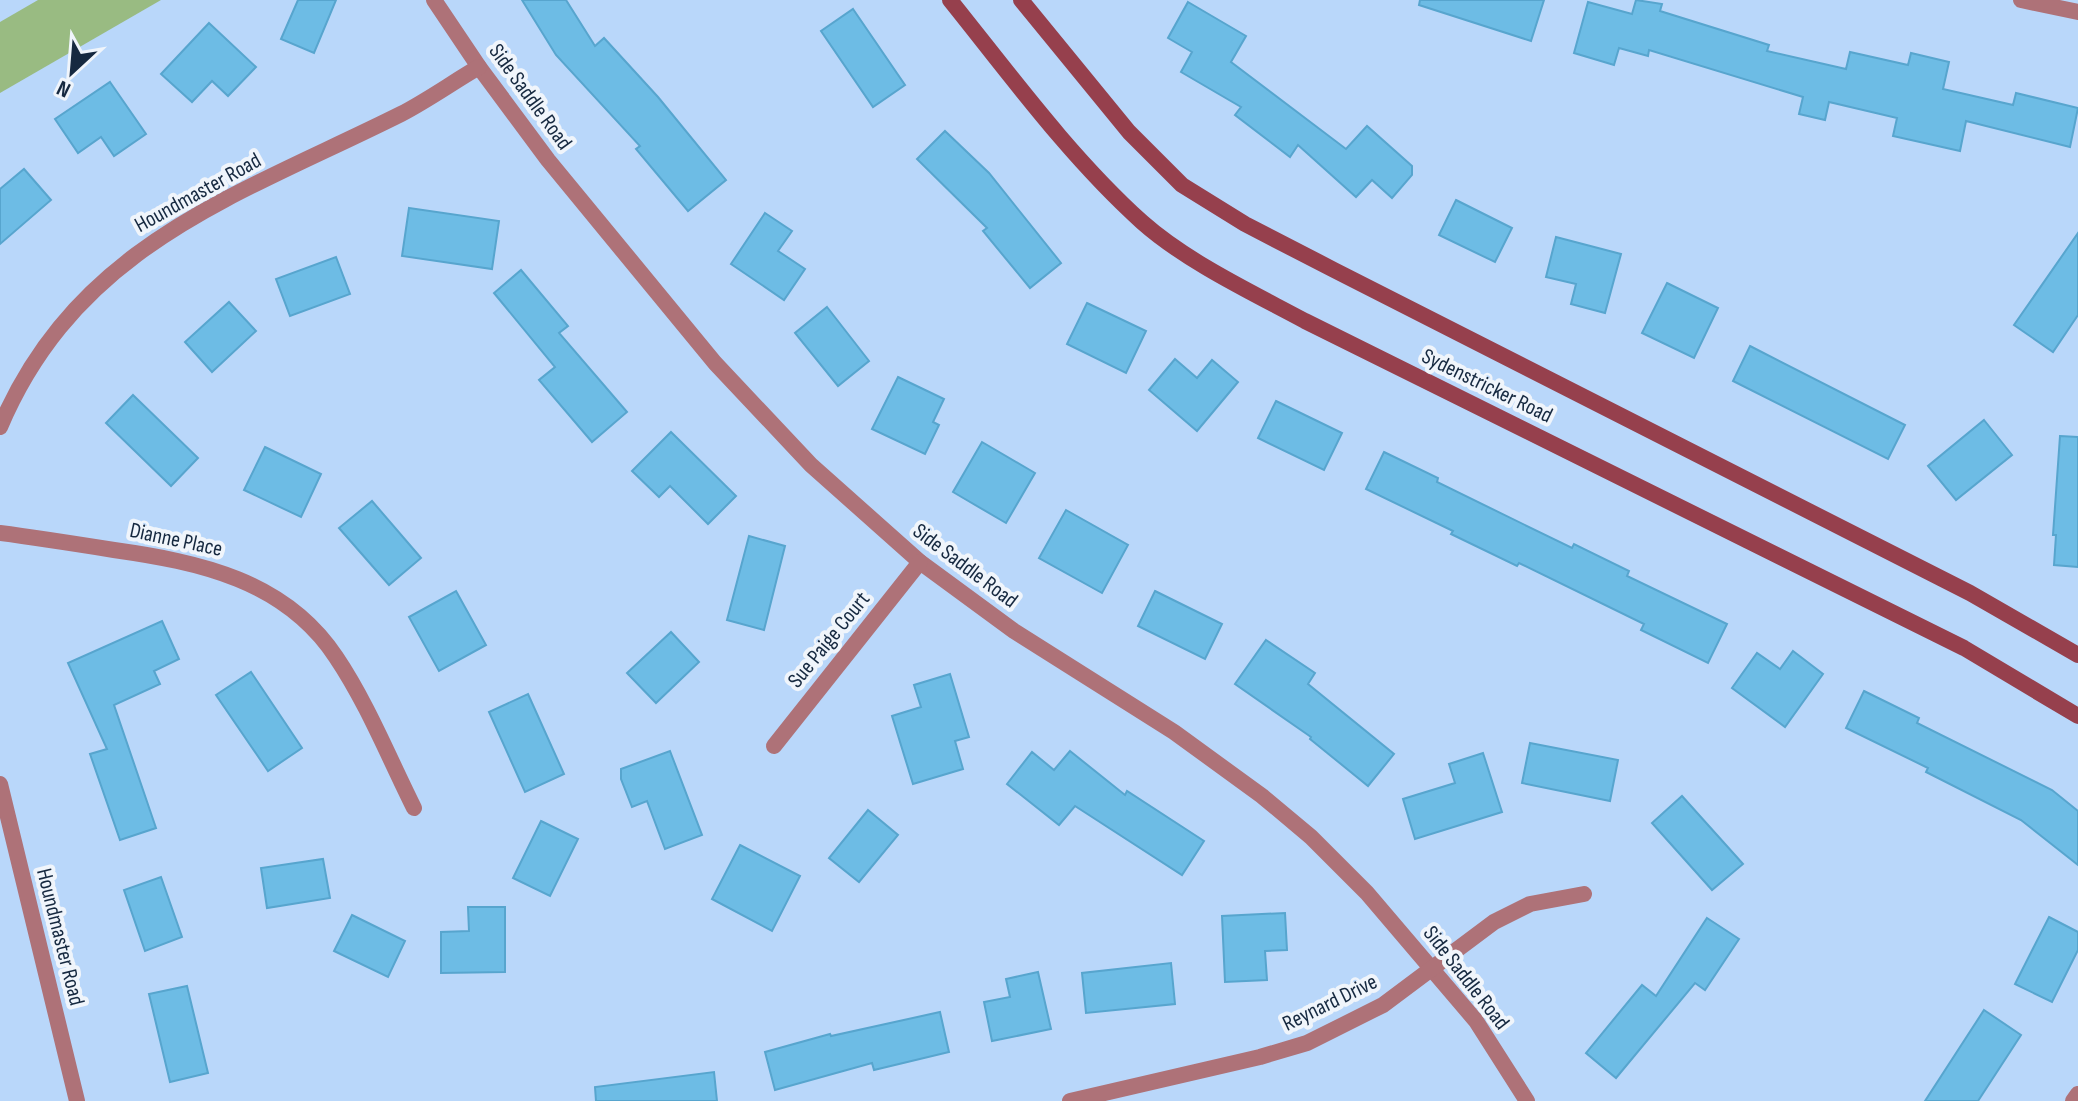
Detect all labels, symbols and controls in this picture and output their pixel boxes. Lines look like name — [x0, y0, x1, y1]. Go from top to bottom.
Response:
north arrow — [32, 32, 112, 112]
street label: Side Saddle Road — [483, 39, 577, 155]
text: N — [53, 74, 75, 103]
street label: Houndmaster Road — [130, 147, 266, 239]
street label: Sydenstricker Road — [1417, 343, 1557, 429]
street label: Dianne Place — [127, 517, 225, 563]
street label: Side Saddle Road — [907, 518, 1023, 614]
street label: Sue Paige Court — [782, 586, 876, 693]
street label: Houndmaster Road — [30, 866, 90, 1008]
street label: Side Saddle Road — [1417, 921, 1515, 1035]
street label: Reynard Drive — [1278, 969, 1382, 1037]

